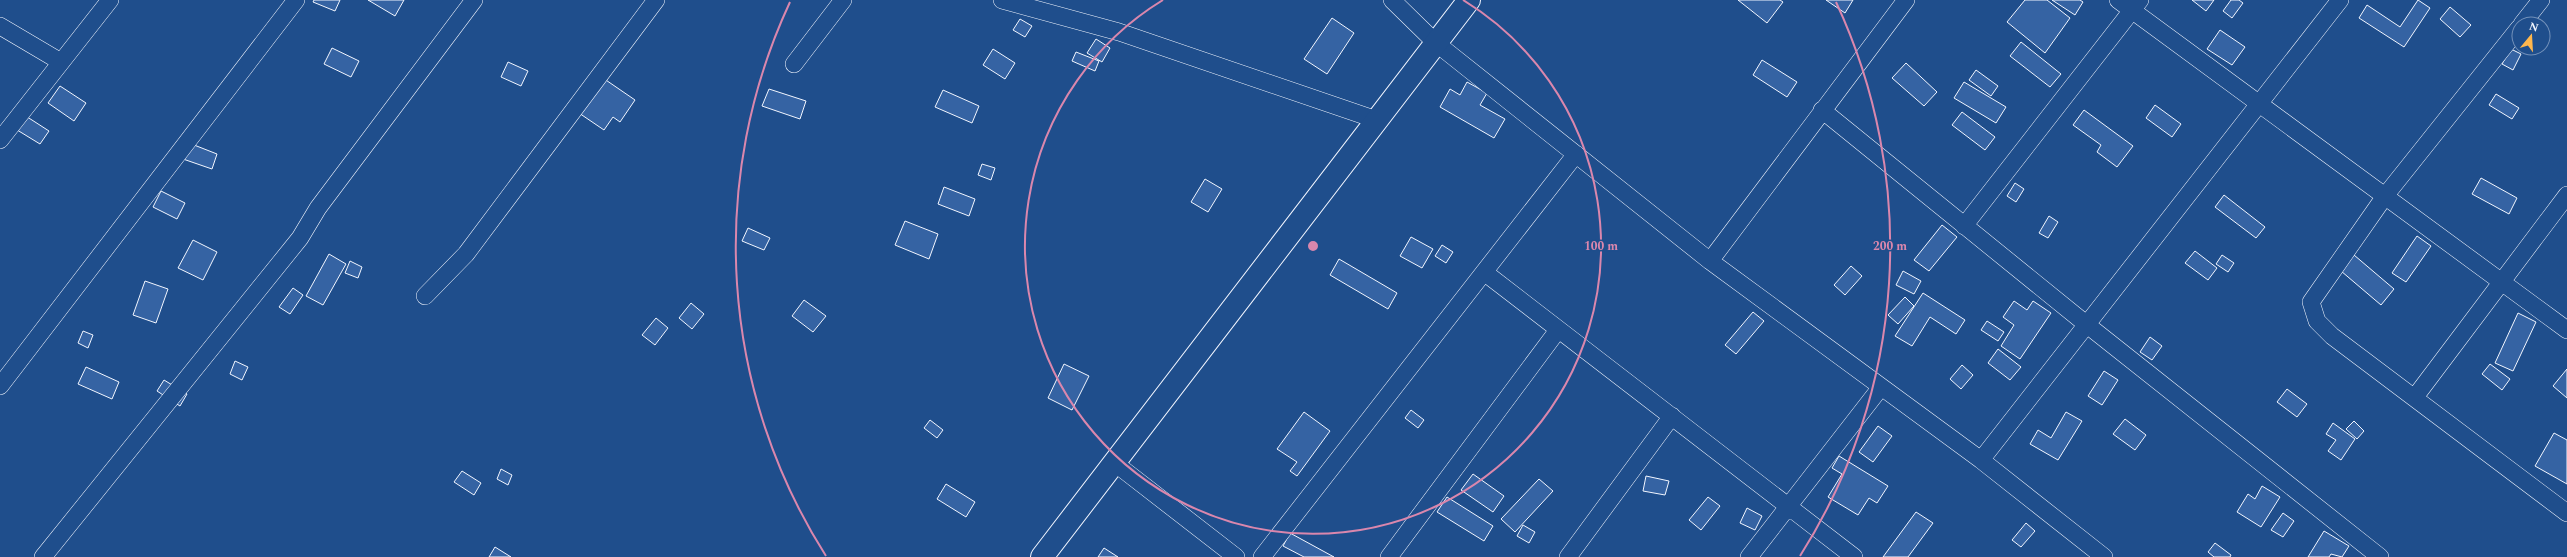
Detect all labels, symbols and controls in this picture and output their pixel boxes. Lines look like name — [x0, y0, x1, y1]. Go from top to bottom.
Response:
north arrow — [2511, 16, 2551, 56]
text: N — [2527, 17, 2541, 36]
text: 100 m — [1584, 237, 1618, 256]
text: 200 m — [1873, 237, 1907, 256]
centre of rings — [1306, 239, 1320, 253]

